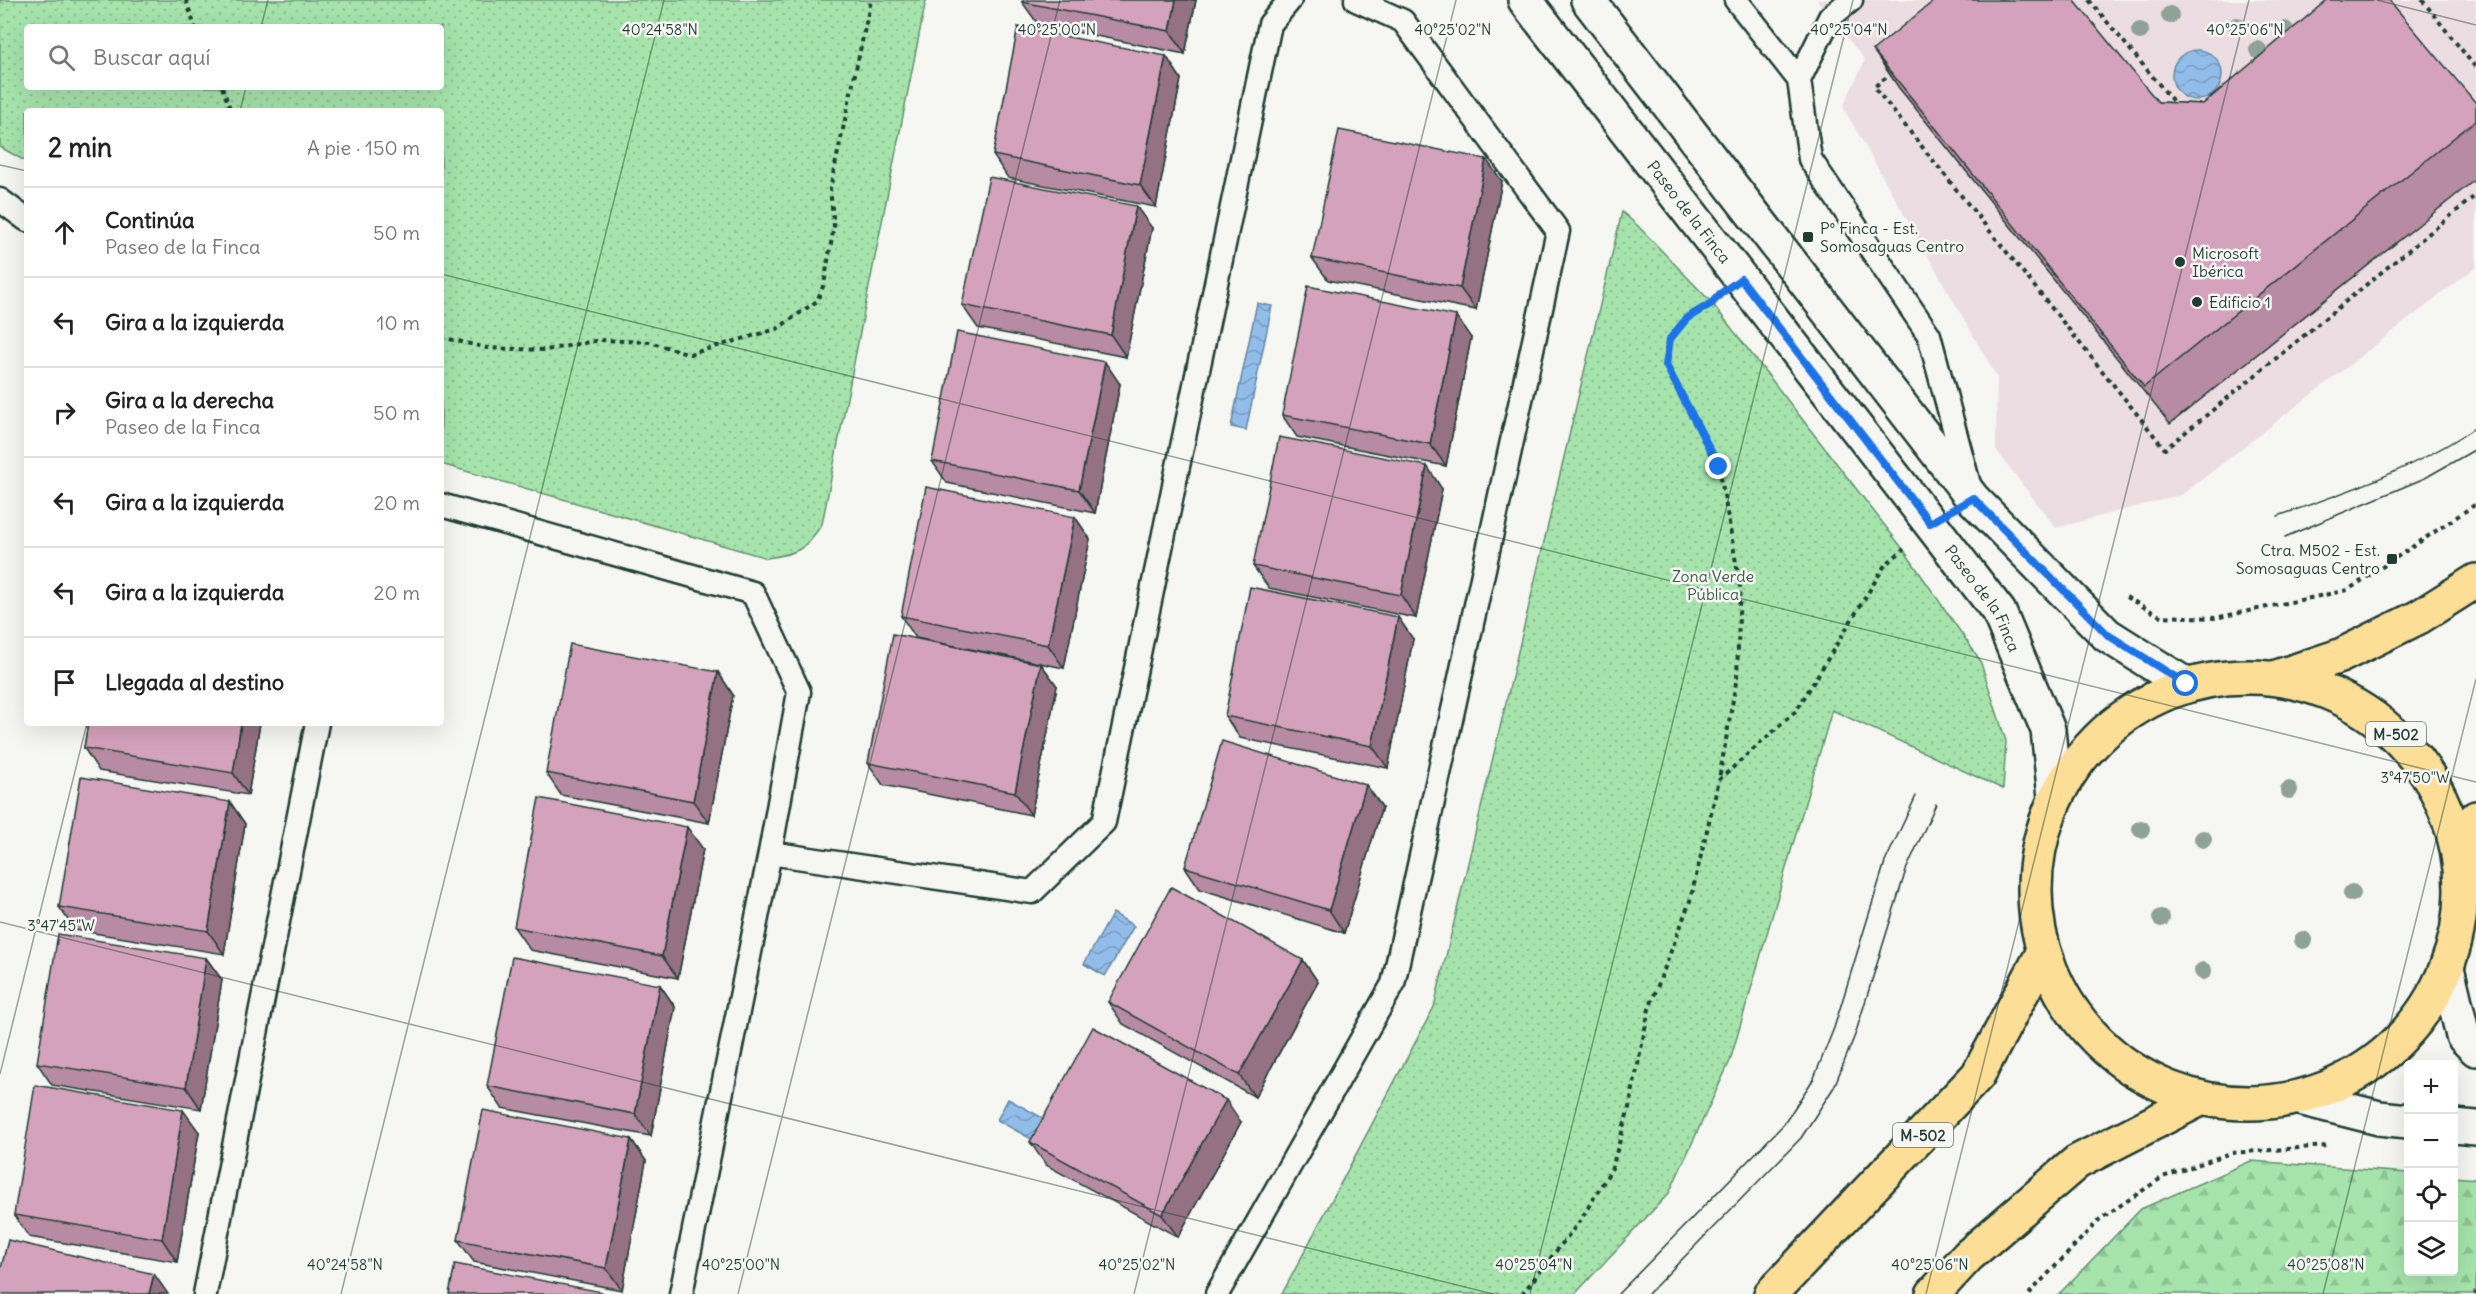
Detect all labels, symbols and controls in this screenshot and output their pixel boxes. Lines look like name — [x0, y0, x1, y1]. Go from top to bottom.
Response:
text: 40°24'58"N — [622, 20, 698, 39]
text: 40°25'00"N — [1018, 20, 1096, 39]
text: 40°25'02"N — [1415, 20, 1491, 39]
text: 40°25'04"N — [1810, 20, 1888, 39]
text: 40°25'06"N — [2206, 20, 2284, 39]
search box — [24, 24, 444, 90]
icon: search — [45, 41, 78, 74]
text: Buscar aquí — [93, 43, 210, 71]
text: 2 min — [48, 131, 112, 164]
text: A pie · 150 m — [307, 135, 420, 160]
street label: Paseo de la Finca — [1643, 157, 1735, 267]
text: Continúa — [105, 206, 194, 234]
icon: ahead — [48, 216, 81, 249]
place label: Pº Finca - Est. Somosaguas Centro — [1820, 218, 1964, 256]
text: 50 m — [373, 220, 420, 245]
marker: Pº Finca - Est. Somosaguas Centro — [1801, 230, 1815, 244]
text: Paseo de la Finca — [105, 234, 261, 259]
place label: Microsoft Ibérica — [2192, 243, 2259, 281]
marker: Microsoft Ibérica — [2173, 255, 2187, 269]
place label: Edificio 1 — [2209, 292, 2271, 312]
marker: Edificio 1 — [2190, 295, 2204, 309]
icon: left — [48, 306, 81, 339]
text: Gira a la izquierda — [105, 308, 284, 336]
text: 10 m — [377, 310, 420, 335]
text: Gira a la derecha — [105, 386, 274, 414]
icon: right — [48, 396, 81, 429]
text: 50 m — [373, 400, 420, 425]
text: Paseo de la Finca — [105, 414, 261, 439]
route end — [1705, 453, 1731, 479]
icon: left — [48, 486, 81, 519]
text: Gira a la izquierda — [105, 488, 284, 516]
text: 20 m — [374, 490, 420, 515]
place label: Ctra. M502 - Est. Somosaguas Centro — [2236, 540, 2380, 578]
street label: Paseo de la Finca — [1941, 541, 2024, 655]
marker: Ctra. M502 - Est. Somosaguas Centro — [2385, 552, 2399, 566]
park label: Zona Verde Pública — [1672, 566, 1754, 604]
icon: left — [48, 576, 81, 609]
text: Gira a la izquierda — [105, 578, 284, 606]
text: 20 m — [374, 580, 420, 605]
icon: arrive — [48, 666, 81, 699]
text: Llegada al destino — [105, 668, 284, 696]
route start — [2172, 670, 2198, 696]
road number: M-502 — [2366, 722, 2426, 746]
text: 3°47'50"W — [2380, 768, 2450, 787]
text: 3°47'45"W — [27, 916, 95, 935]
map controls — [2404, 1060, 2458, 1276]
button: + — [2404, 1060, 2458, 1114]
button: − — [2404, 1114, 2458, 1168]
road number: M-502 — [1893, 1123, 1953, 1147]
button: locate — [2404, 1168, 2458, 1222]
button: layers — [2404, 1222, 2458, 1276]
text: 40°24'58"N — [307, 1255, 383, 1274]
text: 40°25'00"N — [702, 1255, 780, 1274]
text: 40°25'02"N — [1099, 1255, 1175, 1274]
text: 40°25'04"N — [1495, 1255, 1573, 1274]
text: 40°25'06"N — [1891, 1255, 1969, 1274]
text: 40°25'08"N — [2287, 1255, 2365, 1274]

